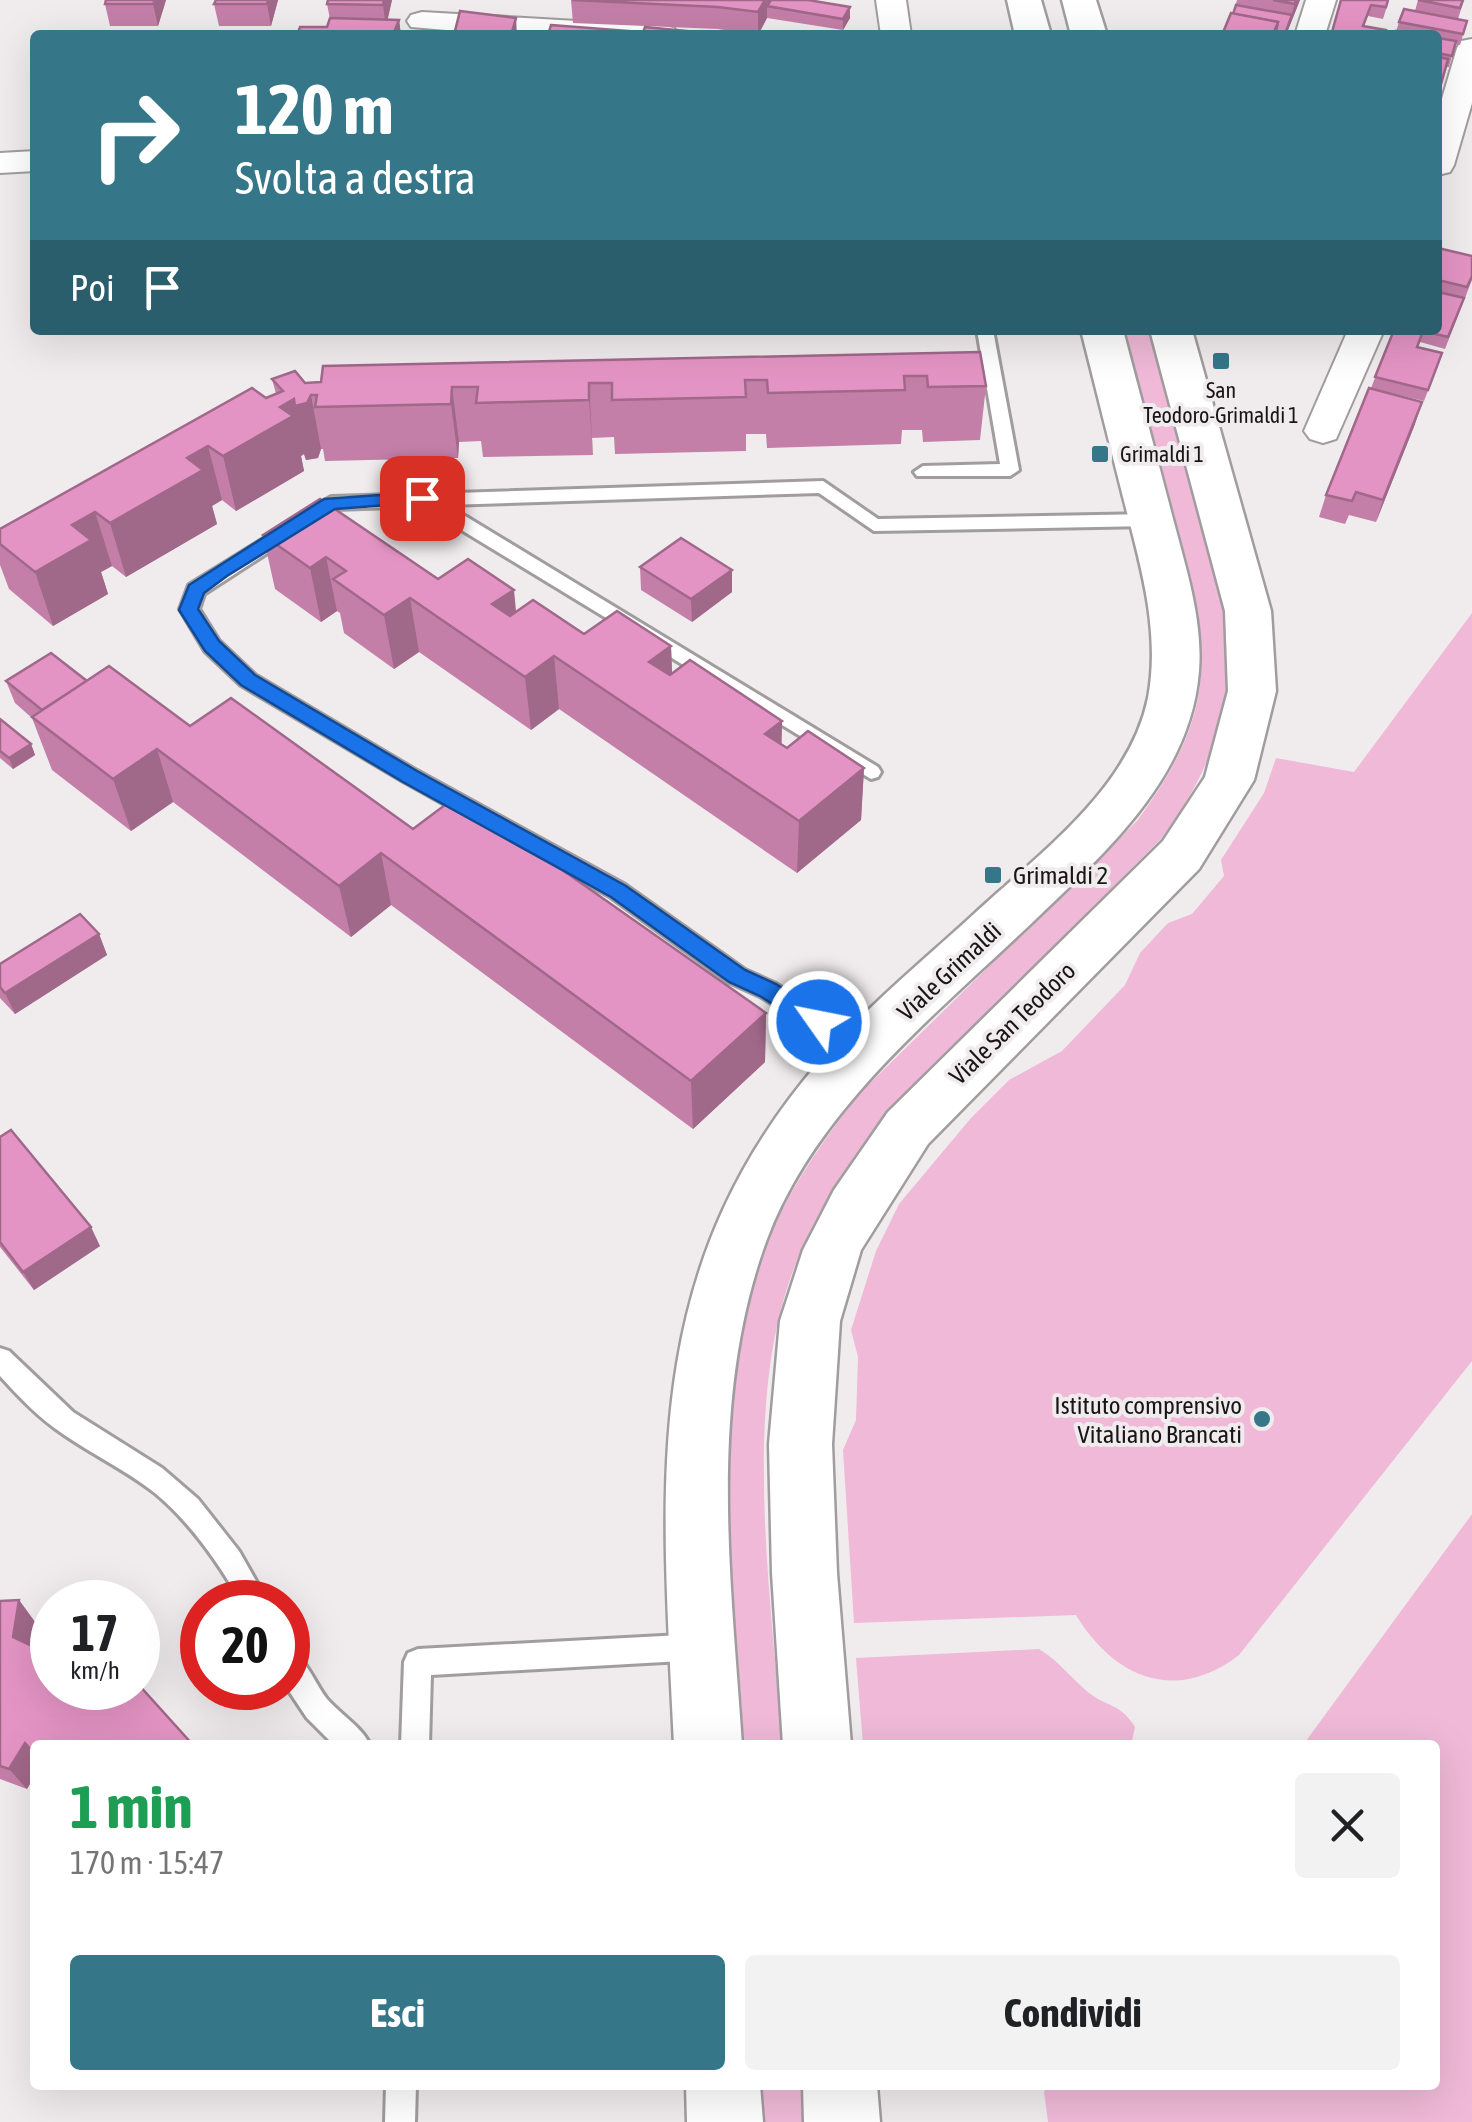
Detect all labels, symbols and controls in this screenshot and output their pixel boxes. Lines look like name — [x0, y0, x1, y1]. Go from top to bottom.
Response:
text: 120 m — [235, 69, 394, 149]
icon: right — [70, 70, 200, 200]
text: Svolta a destra — [235, 152, 476, 204]
icon: arrive — [135, 260, 190, 315]
text: Poi — [70, 266, 115, 309]
marker: San Teodoro-Grimaldi 1 — [1210, 350, 1232, 372]
place label: San Teodoro-Grimaldi 1 — [1143, 377, 1299, 428]
place label: Grimaldi 1 — [1120, 441, 1204, 467]
marker: Grimaldi 1 — [1089, 443, 1111, 465]
pin — [380, 456, 465, 541]
icon: arrive — [395, 471, 450, 526]
place label: Grimaldi 2 — [1013, 861, 1108, 889]
marker: Grimaldi 2 — [982, 864, 1004, 886]
street label: Viale Grimaldi — [892, 916, 1006, 1026]
street label: Viale San Teodoro — [943, 956, 1081, 1090]
position arrow — [767, 970, 871, 1074]
place label: Istituto comprensivo Vitaliano Brancati — [1054, 1391, 1242, 1448]
marker: Istituto comprensivo Vitaliano Brancati — [1251, 1408, 1273, 1430]
speed limit sign: 20 — [180, 1580, 310, 1710]
text: 17 — [71, 1604, 118, 1662]
text: km/h — [70, 1656, 120, 1684]
text: 1 min — [70, 1772, 193, 1841]
button: close — [1295, 1773, 1400, 1878]
text: 170 m · 15:47 — [70, 1844, 224, 1881]
button: Esci — [70, 1955, 725, 2070]
button: Condividi — [745, 1955, 1400, 2070]

